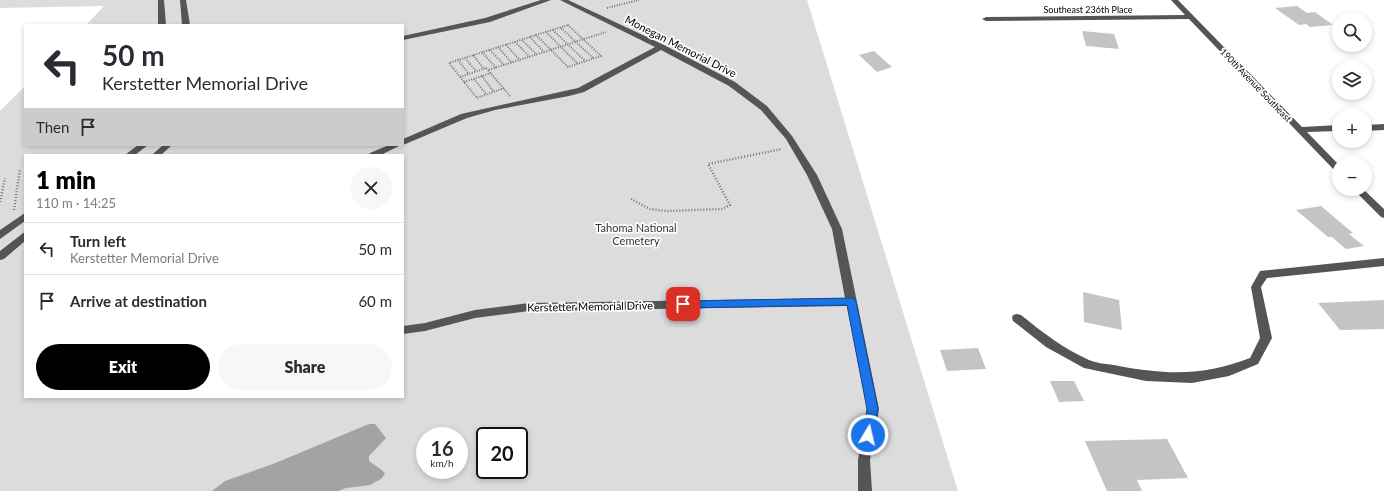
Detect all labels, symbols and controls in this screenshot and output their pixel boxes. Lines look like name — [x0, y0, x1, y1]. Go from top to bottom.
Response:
street label: Southeast 236th Place — [1043, 4, 1133, 15]
street label: Monegan Memorial Drive — [623, 12, 739, 80]
map controls — [1332, 12, 1372, 196]
button: search — [1332, 12, 1372, 52]
text: 50 m — [102, 38, 165, 72]
icon: left — [36, 40, 88, 92]
street label: 190th Avenue Southeast — [1218, 46, 1294, 124]
button: layers — [1332, 60, 1372, 100]
text: Kerstetter Memorial Drive — [102, 72, 308, 94]
button: + — [1332, 108, 1372, 148]
icon: arrive — [77, 116, 99, 138]
text: Then — [36, 118, 69, 136]
button: − — [1332, 156, 1372, 196]
text: 1 min — [36, 165, 96, 194]
button: close — [350, 167, 392, 209]
text: 110 m · 14:25 — [36, 195, 116, 211]
park label: Tahoma National Cemetery — [595, 221, 677, 247]
text: Turn left — [70, 232, 126, 250]
icon: left — [36, 238, 58, 260]
text: 50 m — [358, 240, 392, 258]
text: Kerstetter Memorial Drive — [70, 250, 219, 266]
pin — [666, 287, 700, 321]
icon: arrive — [36, 290, 58, 312]
text: Arrive at destination — [70, 292, 207, 310]
text: 60 m — [358, 292, 392, 310]
icon: arrive — [672, 293, 694, 315]
street label: Kerstetter Memorial Drive — [527, 298, 653, 314]
button: Exit — [36, 344, 210, 390]
button: Share — [218, 344, 392, 390]
position arrow — [847, 414, 889, 456]
speed limit sign: 20 — [476, 427, 528, 479]
text: 16 — [430, 436, 454, 460]
text: km/h — [430, 457, 454, 469]

